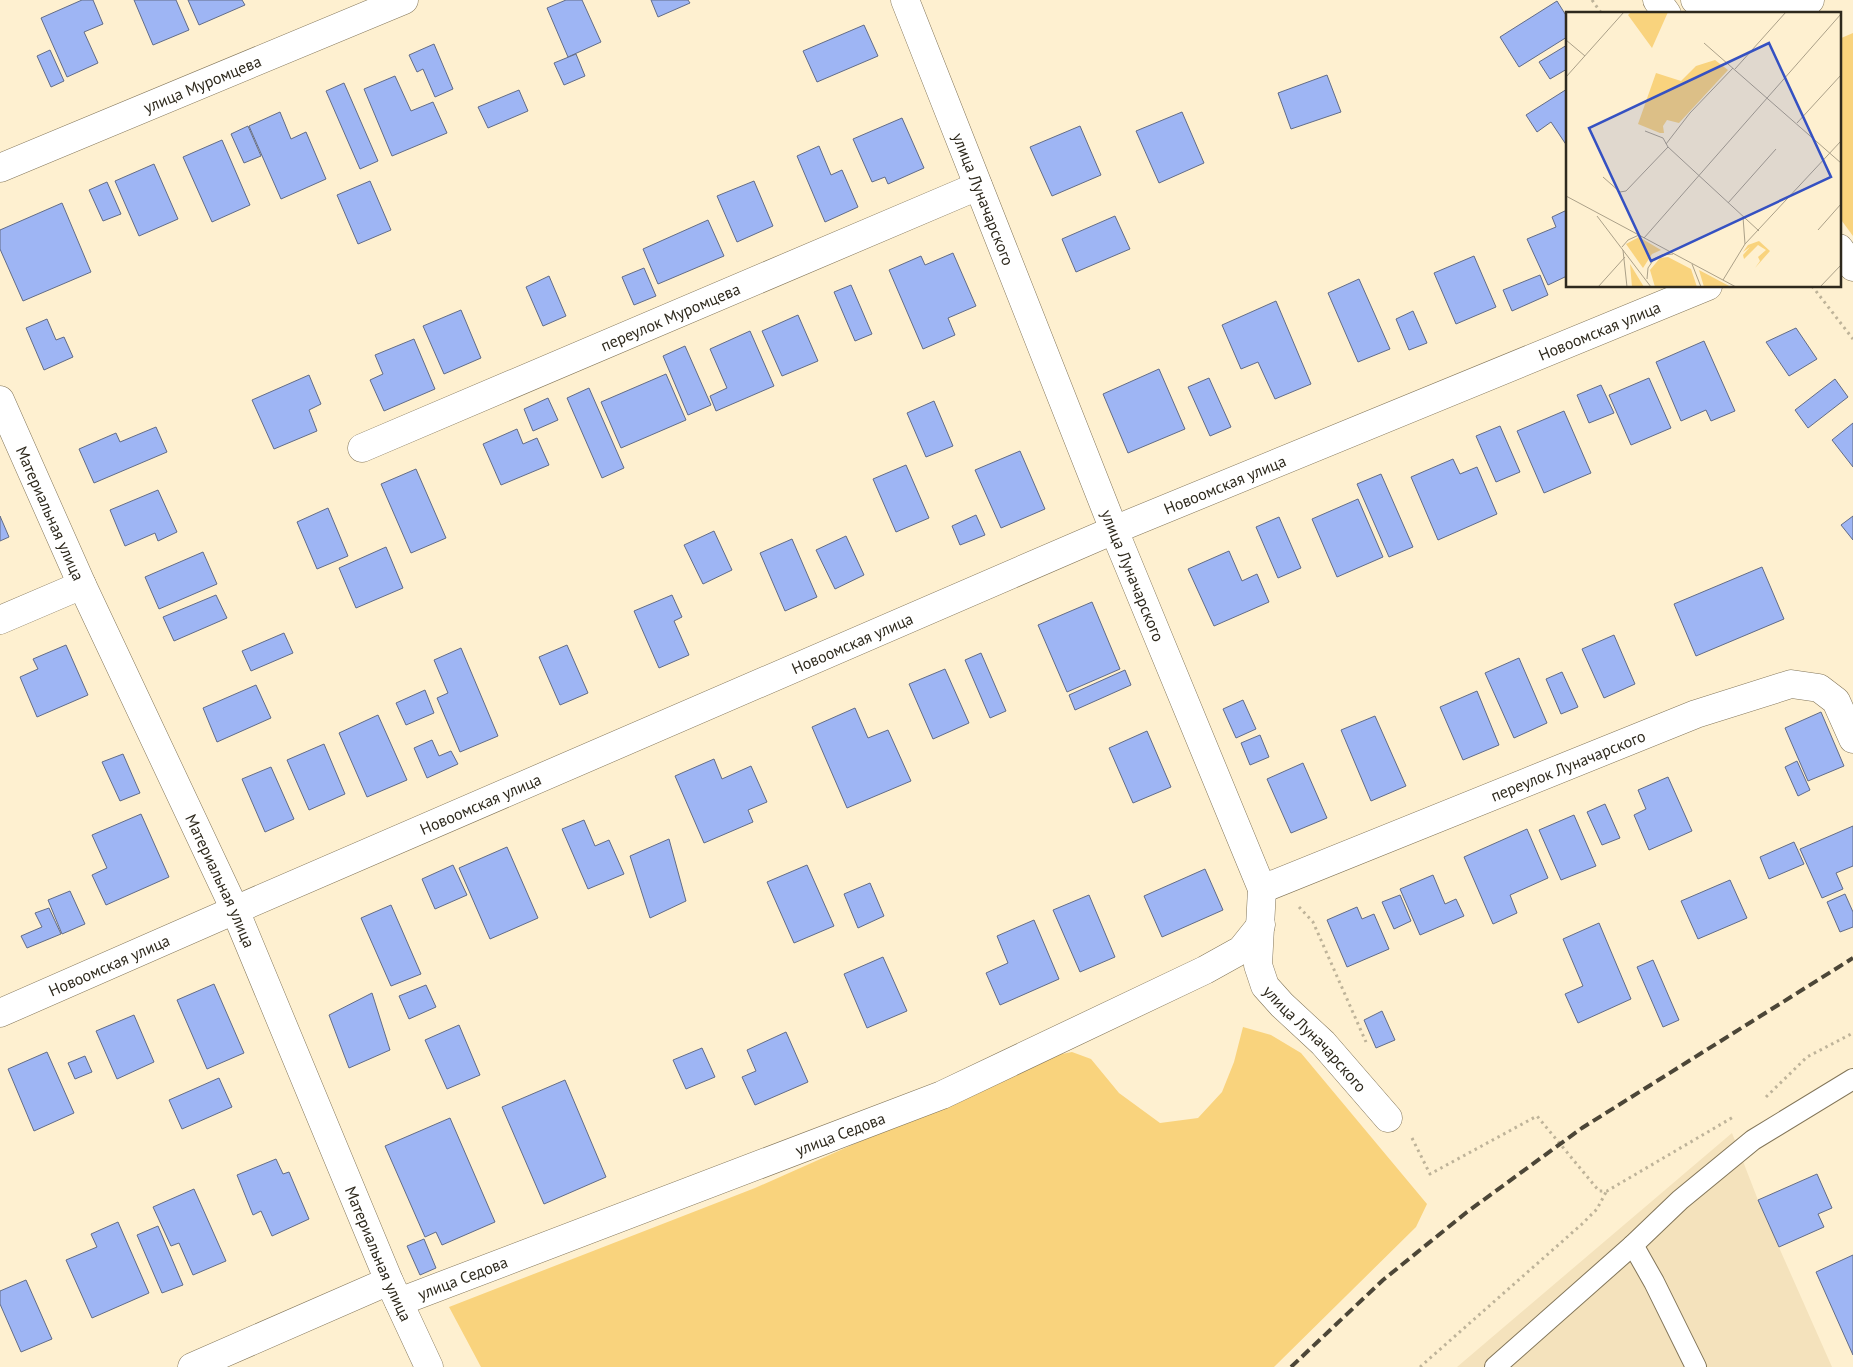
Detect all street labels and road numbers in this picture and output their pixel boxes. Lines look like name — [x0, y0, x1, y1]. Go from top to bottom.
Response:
street label: улица Муромцева — [140, 51, 264, 117]
street label: улица Луначарского — [948, 130, 1019, 268]
street label: переулок Муромцева — [598, 278, 743, 355]
street label: Новоомская улица — [1535, 297, 1663, 365]
street label: Материальная улица — [12, 443, 89, 584]
street label: Новоомская улица — [1161, 450, 1289, 518]
street label: улица Луначарского — [1097, 507, 1169, 644]
street label: Новоомская улица — [788, 608, 916, 678]
street label: переулок Луначарского — [1488, 725, 1648, 806]
street label: Новоомская улица — [417, 769, 544, 839]
street label: Материальная улица — [181, 811, 260, 951]
street label: Новоомская улица — [45, 930, 173, 1001]
street label: улица Луначарского — [1259, 981, 1371, 1096]
street label: улица Седова — [792, 1108, 888, 1160]
street label: Материальная улица — [341, 1183, 416, 1324]
street label: улица Седова — [415, 1252, 510, 1304]

